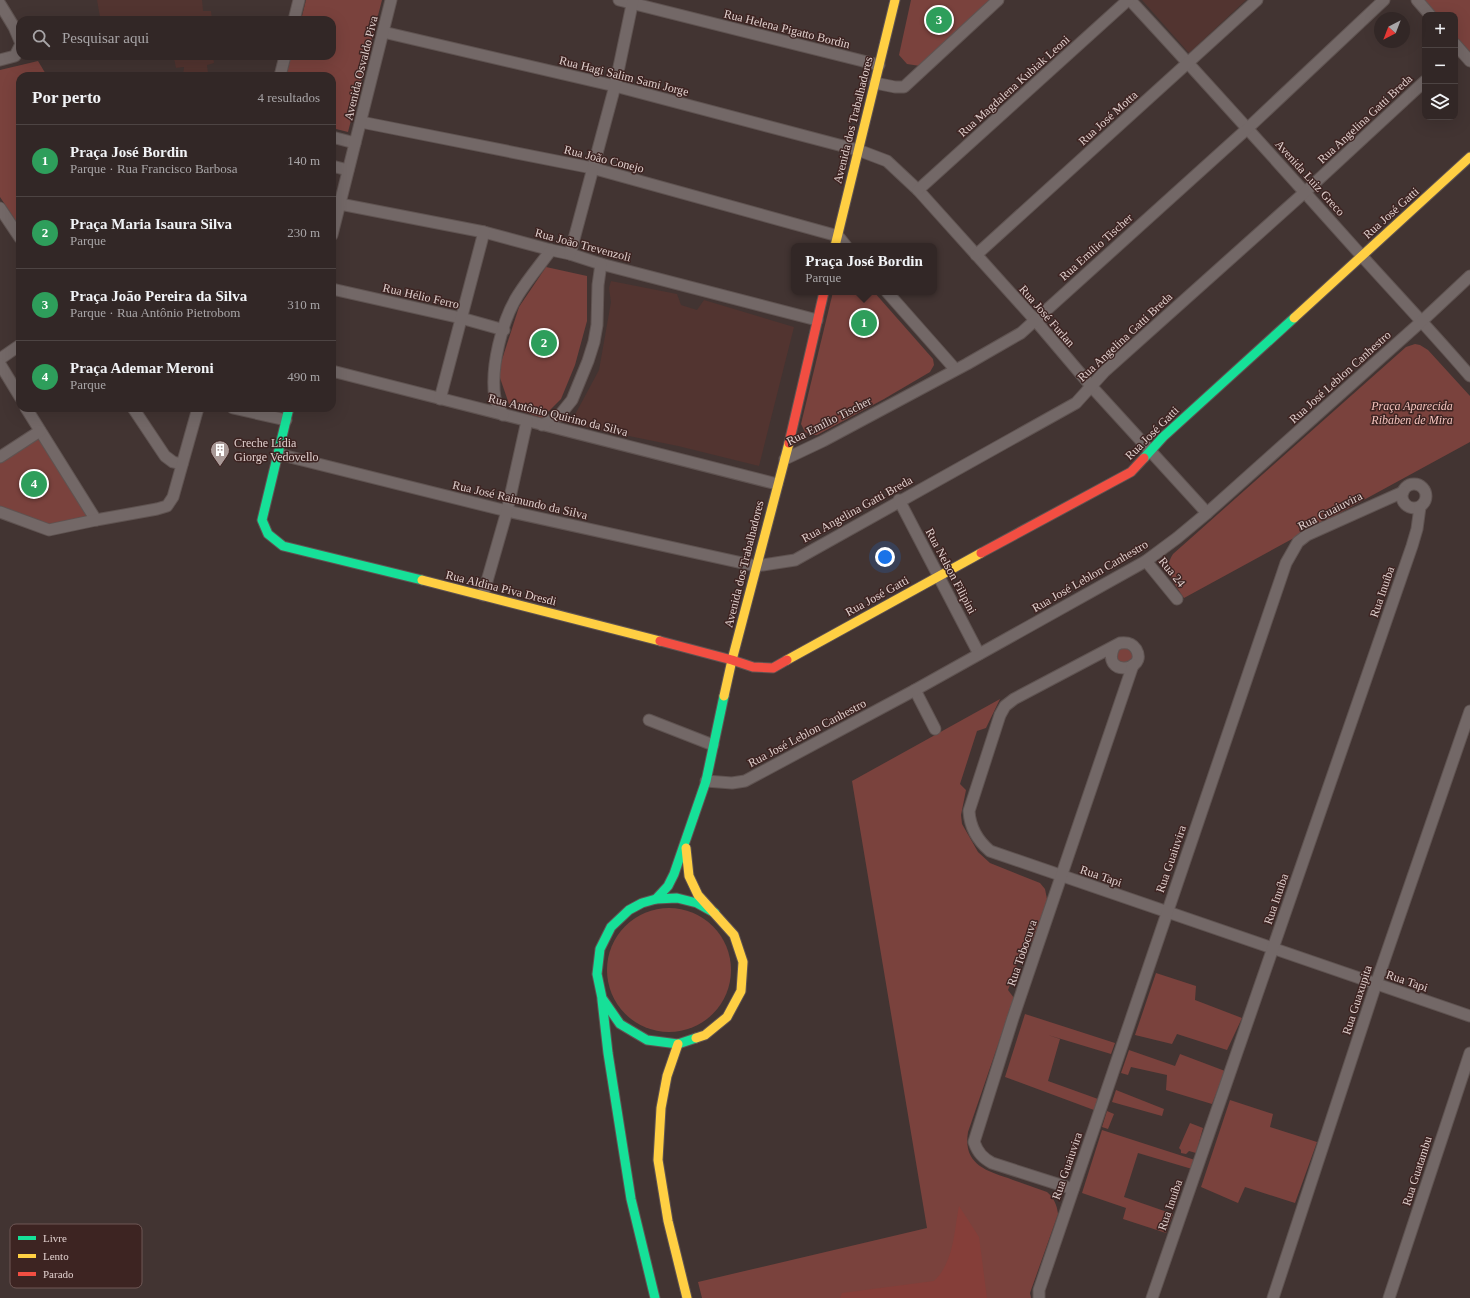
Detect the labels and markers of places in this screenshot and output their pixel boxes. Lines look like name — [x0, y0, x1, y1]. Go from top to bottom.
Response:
pin: 3 — [926, 5, 952, 35]
pin: 1 — [851, 308, 877, 338]
pin: 2 — [531, 328, 557, 358]
place label: Creche Lídia Giorge Vedovello — [234, 436, 319, 464]
building icon: Creche Lídia Giorge Vedovello — [209, 439, 231, 467]
pin: 4 — [21, 469, 47, 499]

